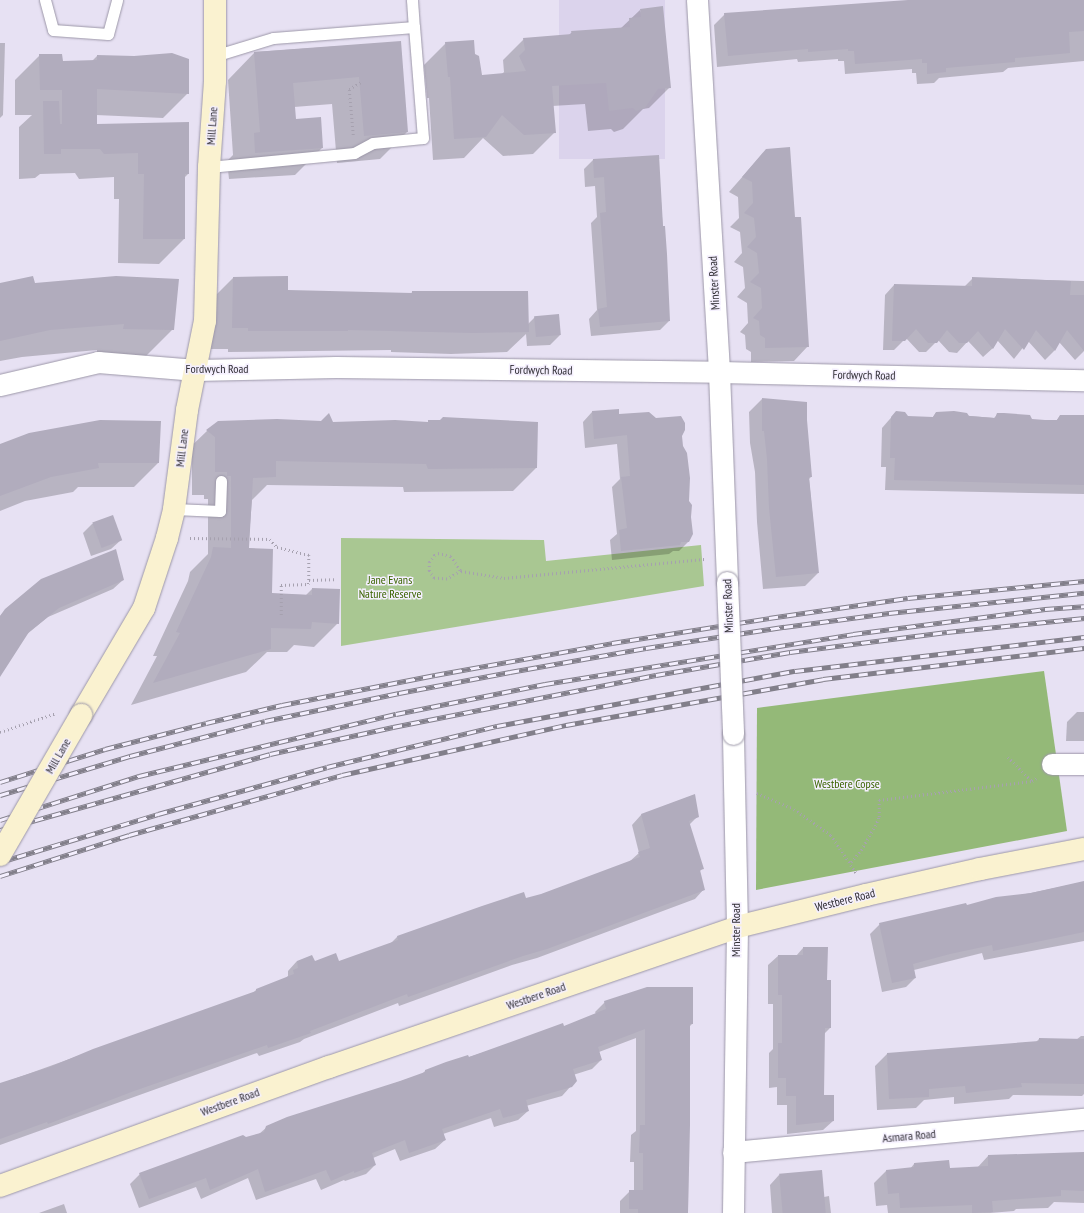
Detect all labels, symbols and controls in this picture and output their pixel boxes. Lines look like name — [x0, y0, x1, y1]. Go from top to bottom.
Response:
street label: Mill Lane — [203, 106, 221, 146]
street label: Minster Road — [705, 256, 723, 310]
street label: Fordwych Road — [186, 362, 248, 376]
street label: Fordwych Road — [509, 362, 573, 378]
street label: Fordwych Road — [832, 367, 896, 383]
street label: Mill Lane — [173, 428, 191, 468]
park label: Jane Evans Nature Reserve — [359, 573, 421, 601]
street label: Minster Road — [720, 579, 736, 633]
street label: Mill Lane — [42, 736, 74, 776]
park label: Westbere Copse — [814, 777, 880, 791]
street label: Westbere Road — [813, 886, 877, 914]
street label: Minster Road — [729, 903, 743, 957]
street label: Westbere Road — [505, 979, 567, 1013]
street label: Westbere Road — [199, 1085, 261, 1119]
street label: Asmara Road — [882, 1126, 936, 1146]

